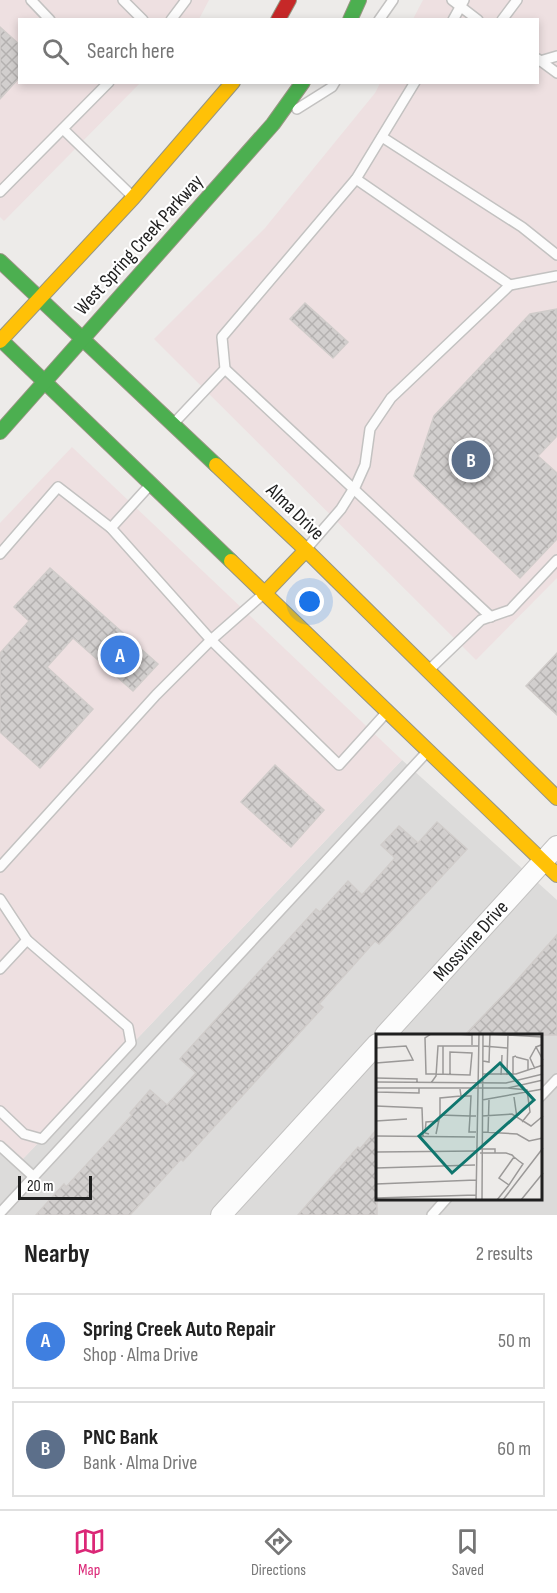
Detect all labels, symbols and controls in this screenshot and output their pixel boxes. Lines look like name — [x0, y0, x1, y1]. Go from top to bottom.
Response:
search box — [18, 18, 539, 84]
icon: search — [39, 35, 72, 68]
text: Search here — [87, 38, 174, 65]
street label: West Spring Creek Parkway — [70, 170, 209, 320]
pin: B — [452, 438, 490, 482]
street label: Alma Drive — [260, 478, 329, 545]
your location — [295, 587, 324, 616]
pin: A — [100, 632, 140, 678]
street label: Mossvine Drive — [428, 896, 514, 986]
inset map — [376, 1034, 542, 1200]
scale bar — [18, 1173, 92, 1200]
text: 20 m — [27, 1177, 54, 1196]
text: Nearby — [24, 1239, 90, 1270]
text: 2 results — [476, 1242, 533, 1266]
text: Spring Creek Auto Repair — [83, 1316, 275, 1343]
text: A — [41, 1329, 50, 1353]
text: 50 m — [498, 1329, 531, 1353]
text: Shop · Alma Drive — [83, 1343, 198, 1367]
text: PNC Bank — [83, 1424, 158, 1451]
text: B — [41, 1437, 50, 1461]
text: 60 m — [497, 1437, 531, 1461]
text: Bank · Alma Drive — [83, 1451, 197, 1475]
tab: Map — [73, 1525, 106, 1580]
tab: Directions — [251, 1525, 306, 1580]
tab: Saved — [451, 1525, 484, 1580]

